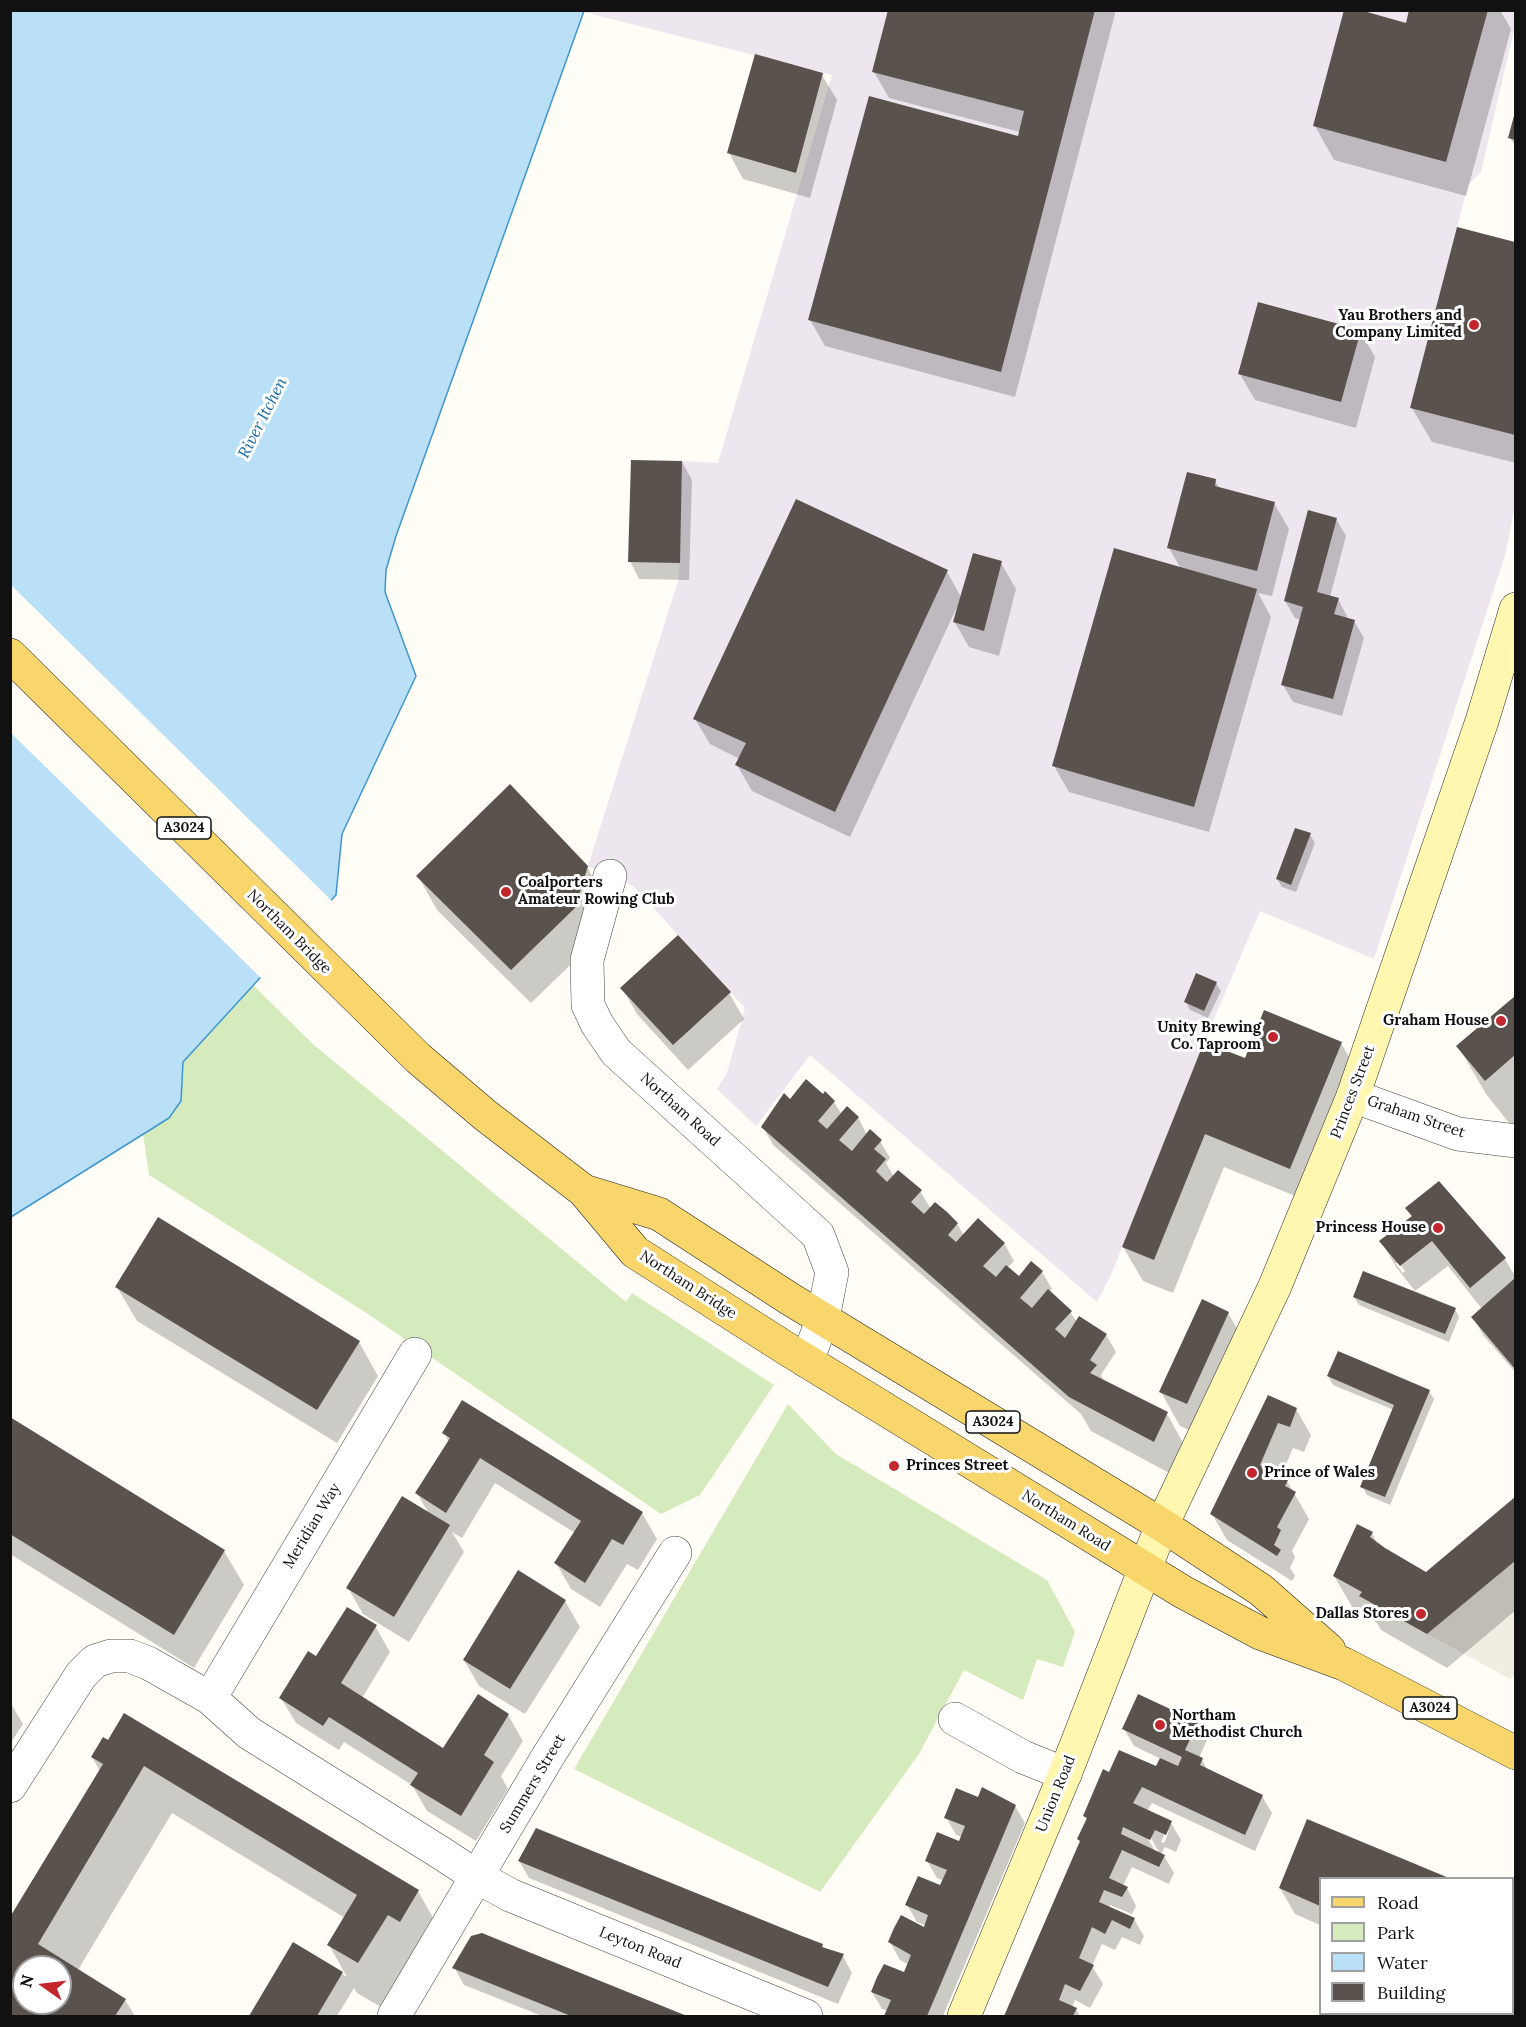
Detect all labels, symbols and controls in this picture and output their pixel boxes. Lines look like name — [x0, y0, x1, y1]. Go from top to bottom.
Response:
place label: Yau Brothers and Company Limited — [1335, 307, 1462, 342]
marker: Yau Brothers and Company Limited — [1467, 318, 1481, 332]
water label: River Itchen — [235, 375, 291, 461]
road number: A3024 — [157, 817, 211, 839]
place label: Coalporters Amateur Rowing Club — [518, 874, 674, 909]
marker: Coalporters Amateur Rowing Club — [499, 885, 513, 899]
street label: Northam Bridge — [243, 886, 335, 978]
place label: Graham House — [1383, 1012, 1489, 1030]
marker: Graham House — [1494, 1014, 1508, 1028]
place label: Unity Brewing Co. Taproom — [1157, 1019, 1261, 1054]
marker: Unity Brewing Co. Taproom — [1266, 1030, 1280, 1044]
street label: Princes Street — [1327, 1043, 1379, 1141]
street label: Northam Road — [636, 1069, 724, 1151]
street label: Graham Street — [1365, 1092, 1467, 1142]
place label: Princess House — [1316, 1219, 1426, 1237]
marker: Princess House — [1431, 1221, 1445, 1235]
street label: Northam Bridge — [636, 1247, 740, 1323]
road number: A3024 — [966, 1411, 1020, 1433]
place label: Princes Street — [906, 1457, 1009, 1475]
marker: Princes Street — [887, 1459, 901, 1473]
place label: Prince of Wales — [1264, 1464, 1375, 1482]
marker: Prince of Wales — [1245, 1466, 1259, 1480]
street label: Meridian Way — [279, 1480, 345, 1572]
street label: Northam Road — [1018, 1487, 1114, 1555]
place label: Dallas Stores — [1315, 1605, 1409, 1623]
marker: Dallas Stores — [1414, 1607, 1428, 1621]
road number: A3024 — [1403, 1697, 1457, 1719]
place label: Northam Methodist Church — [1172, 1707, 1303, 1742]
marker: Northam Methodist Church — [1153, 1718, 1167, 1732]
street label: Summers Street — [496, 1731, 570, 1837]
street label: Union Road — [1032, 1753, 1080, 1835]
legend — [1319, 1877, 1514, 2015]
text: Road — [1377, 1891, 1419, 1914]
text: Park — [1377, 1921, 1414, 1944]
street label: Leyton Road — [596, 1923, 684, 1973]
text: Water — [1377, 1951, 1428, 1974]
north arrow — [12, 1955, 72, 2015]
text: N — [15, 1973, 38, 1990]
text: Building — [1377, 1981, 1445, 2004]

